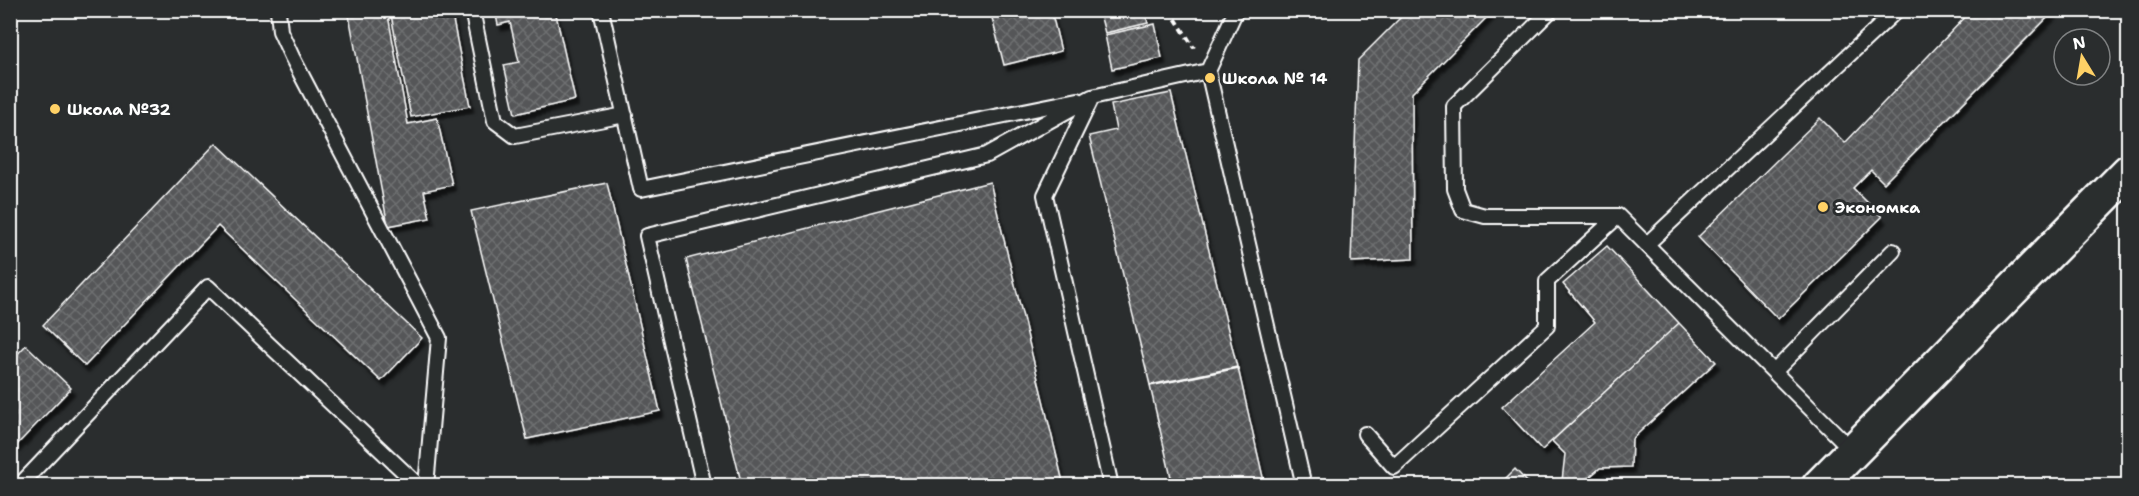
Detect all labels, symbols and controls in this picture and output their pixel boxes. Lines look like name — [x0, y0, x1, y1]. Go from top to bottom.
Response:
north arrow — [2052, 27, 2112, 87]
text: N — [2071, 31, 2087, 54]
place label: Школа № 14 — [1222, 68, 1328, 89]
marker: Школа № 14 — [1203, 71, 1217, 85]
place label: Школа №32 — [67, 99, 171, 120]
marker: Школа №32 — [48, 102, 62, 116]
place label: Экономка — [1835, 197, 1920, 218]
marker: Экономка — [1816, 200, 1830, 214]

